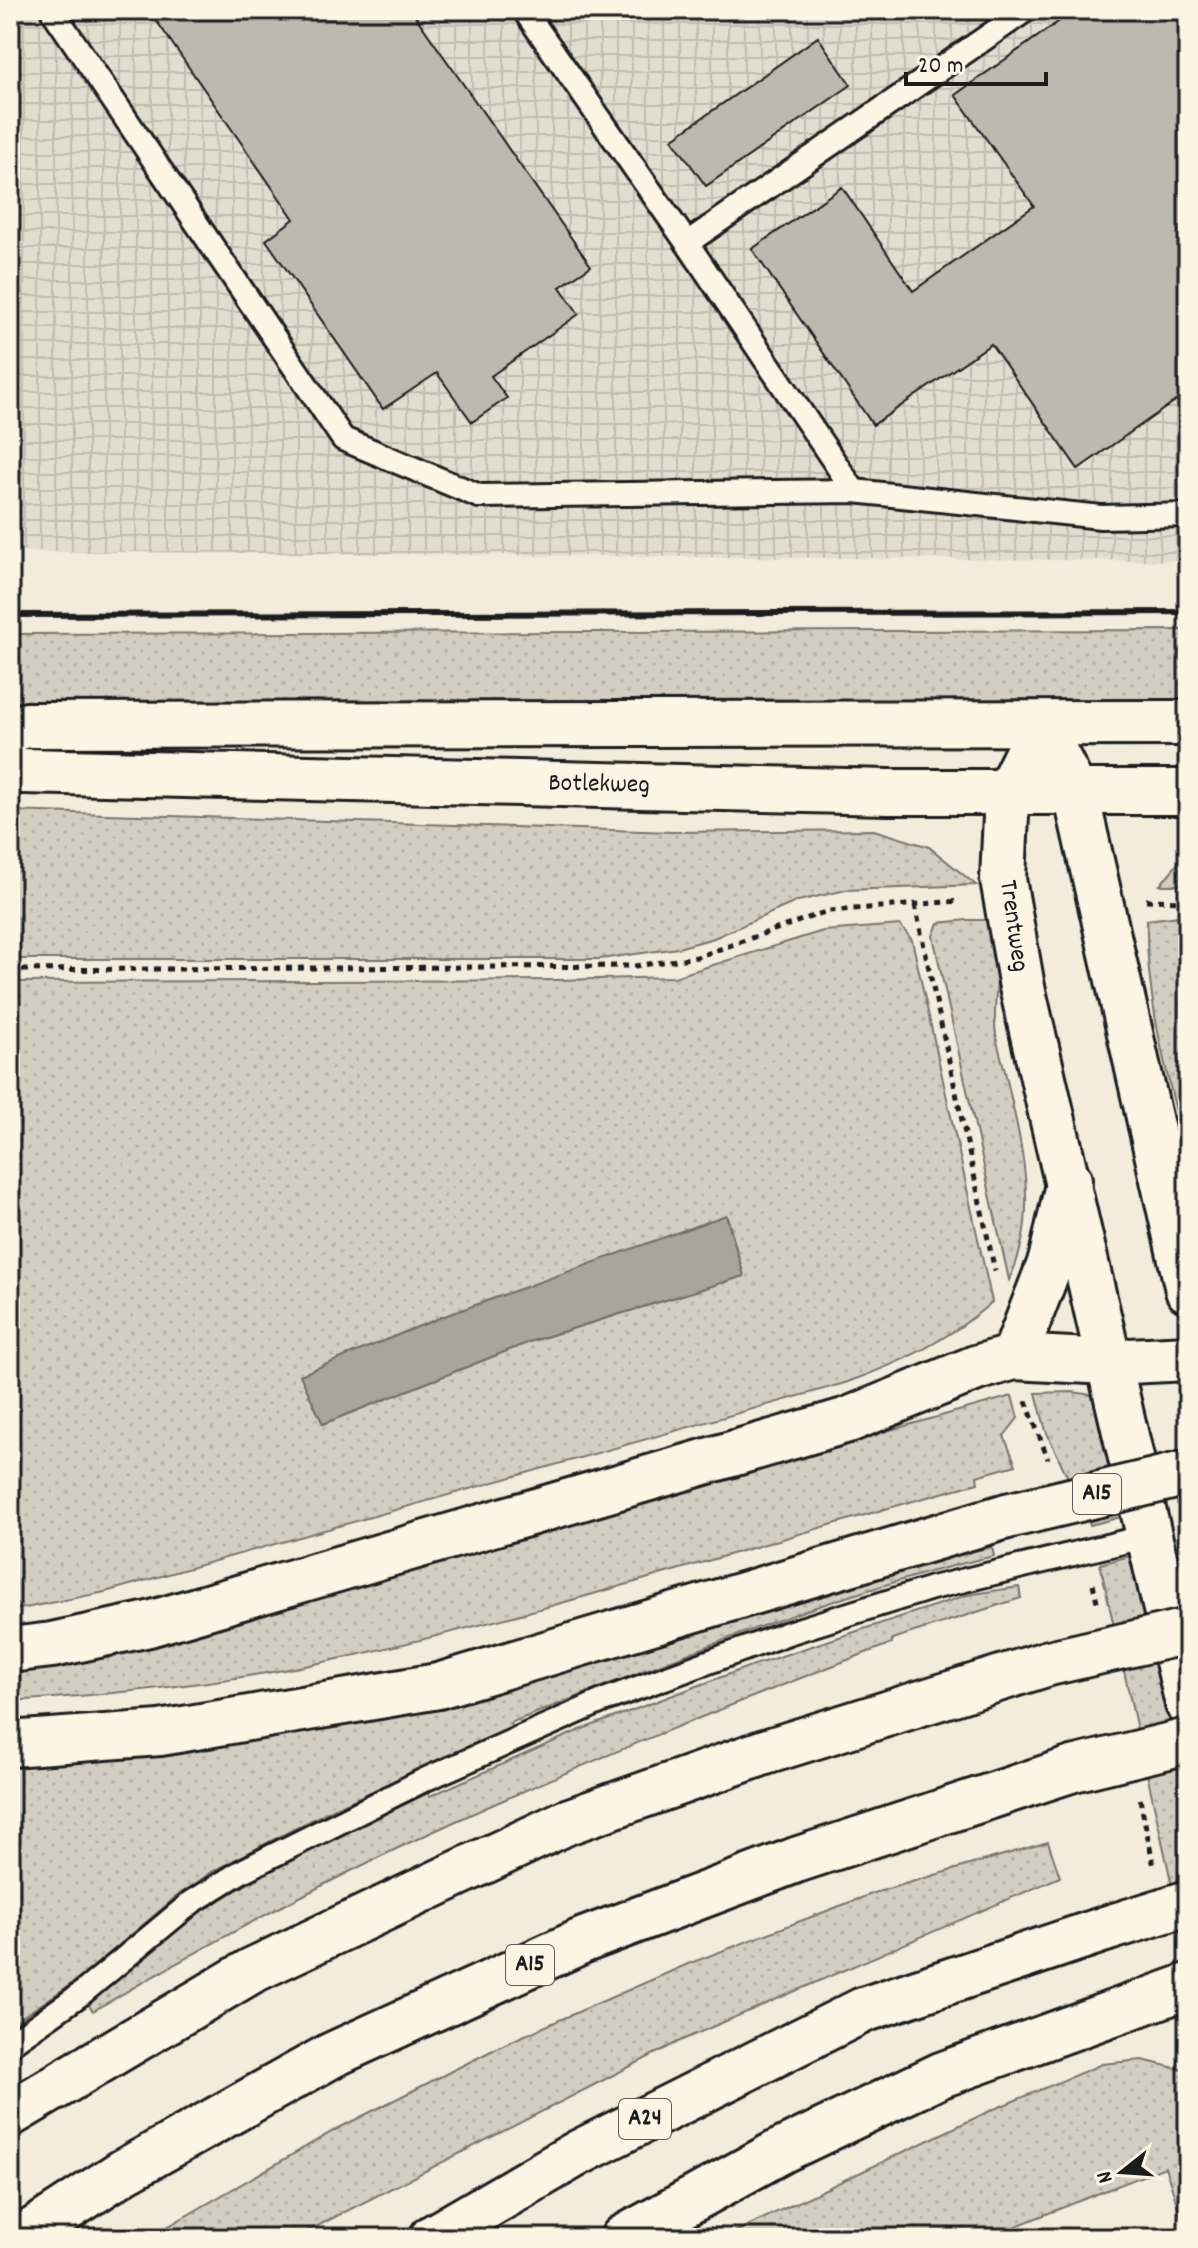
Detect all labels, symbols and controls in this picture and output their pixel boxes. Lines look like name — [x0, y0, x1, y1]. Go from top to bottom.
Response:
scale bar — [906, 36, 1046, 86]
text: 20 m — [918, 50, 964, 84]
street label: Botlekweg — [548, 766, 650, 804]
street label: Trentweg — [988, 878, 1038, 974]
road number: A15 — [1073, 1474, 1121, 1514]
road number: A15 — [506, 1945, 554, 1985]
road number: A24 — [619, 2099, 671, 2139]
north arrow — [1082, 2132, 1162, 2212]
text: N — [1090, 2167, 1123, 2187]

